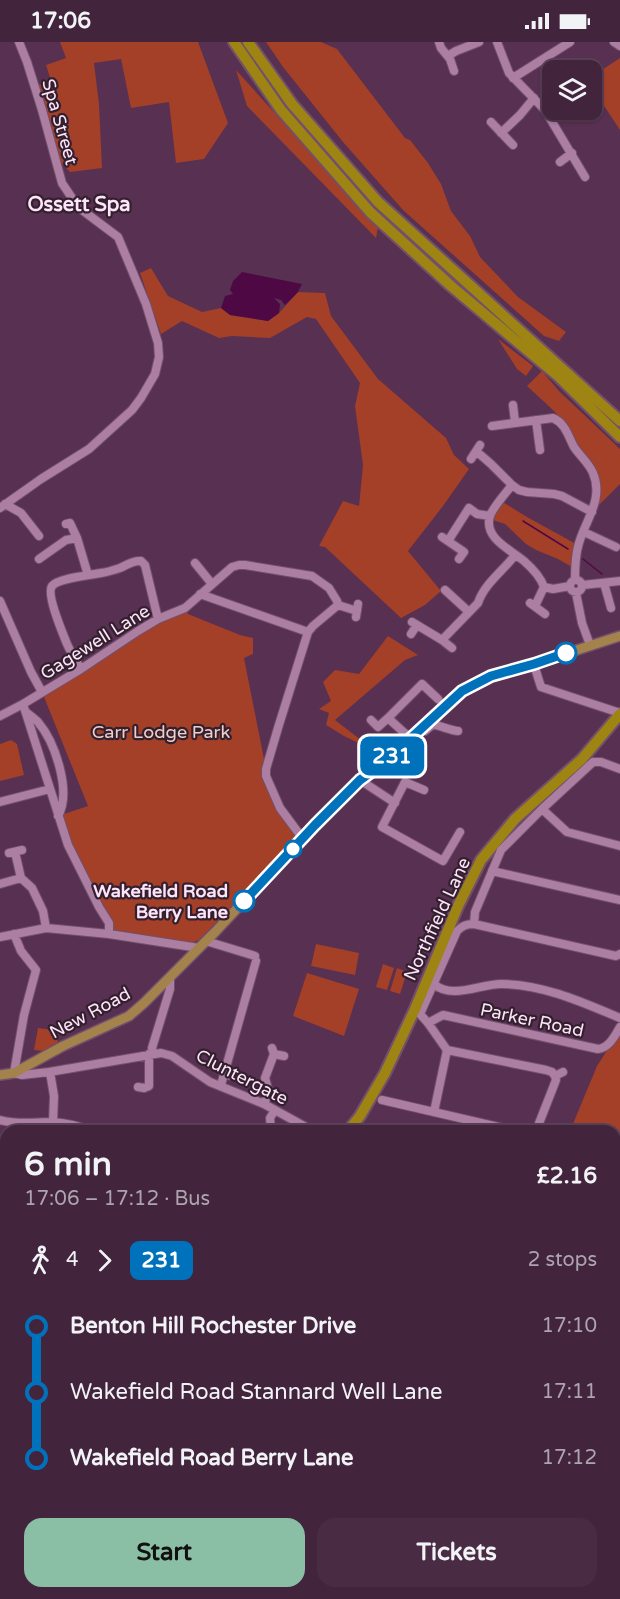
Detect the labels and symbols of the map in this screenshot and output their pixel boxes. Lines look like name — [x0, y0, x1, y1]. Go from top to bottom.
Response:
street label: Spa Street — [37, 76, 83, 168]
district label: Ossett Spa — [27, 193, 131, 217]
street label: Gagewell Lane — [36, 600, 154, 684]
unlabelled marker — [555, 642, 577, 664]
park label: Carr Lodge Park — [92, 721, 230, 743]
line badge: 231 — [358, 736, 426, 776]
unlabelled marker — [284, 840, 302, 858]
street label: Northfield Lane — [399, 854, 475, 984]
place label: Wakefield Road Berry Lane — [93, 880, 228, 923]
marker: Wakefield Road Berry Lane — [233, 890, 255, 912]
street label: New Road — [46, 983, 134, 1043]
street label: Parker Road — [478, 998, 586, 1042]
street label: Cluntergate — [192, 1044, 292, 1110]

